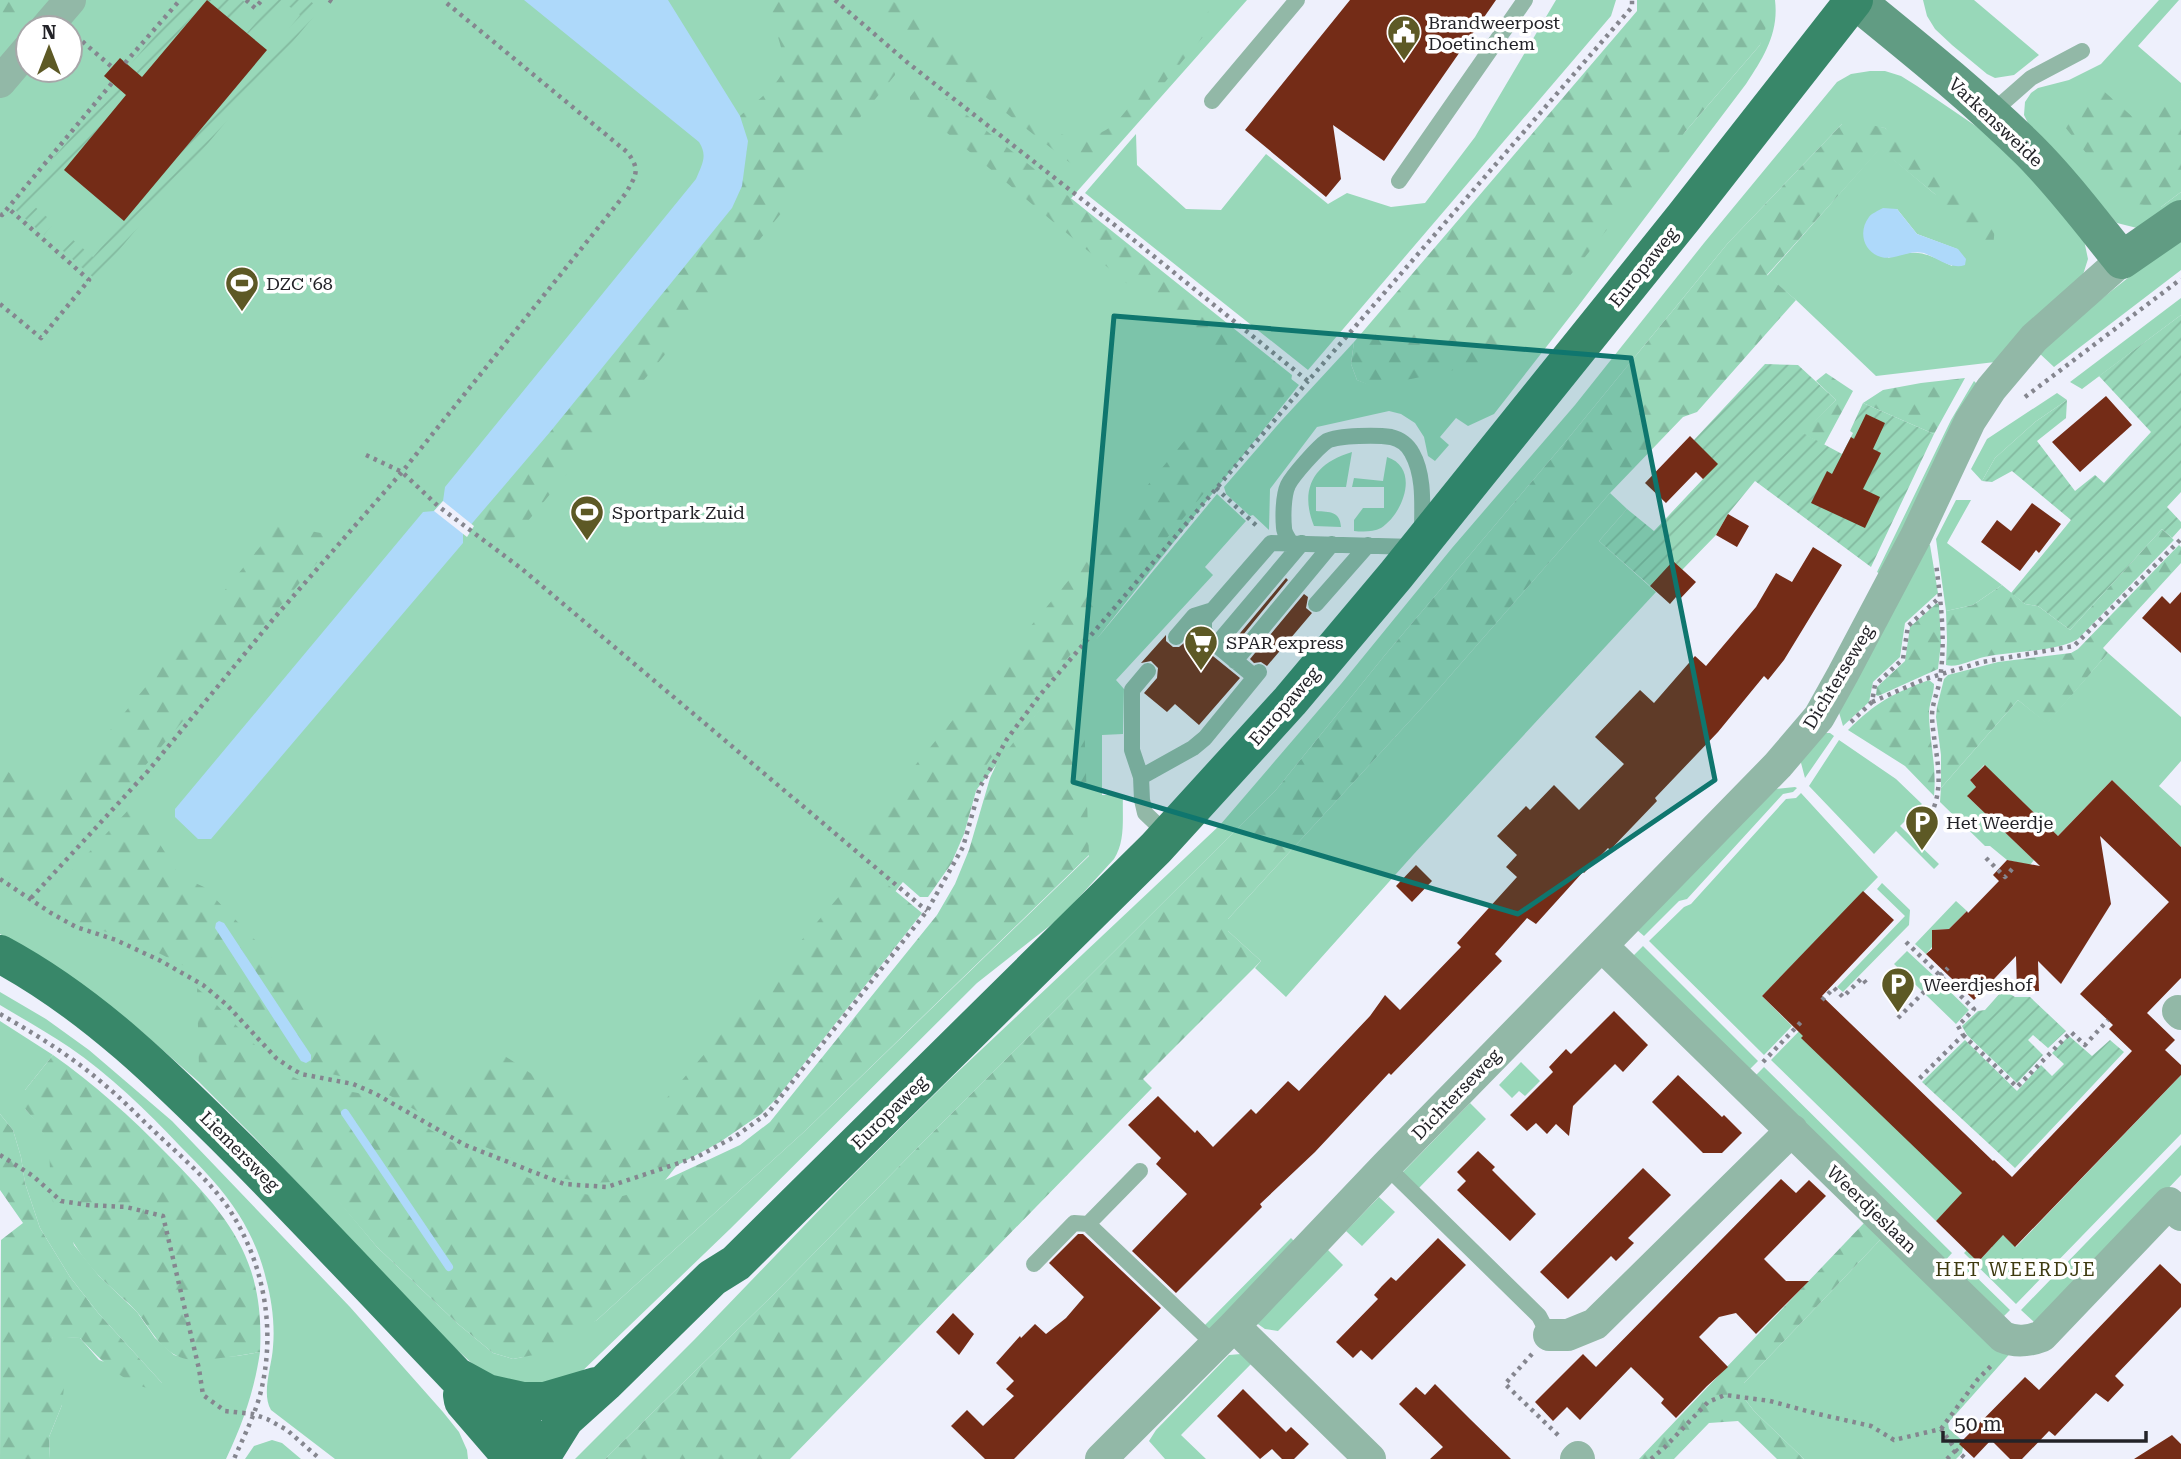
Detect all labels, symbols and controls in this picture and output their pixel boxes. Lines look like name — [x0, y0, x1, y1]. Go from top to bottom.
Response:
place label: Brandweerpost Doetinchem — [1428, 12, 1560, 54]
public building icon: Brandweerpost Doetinchem — [1385, 13, 1423, 62]
north arrow — [14, 14, 84, 84]
text: N — [42, 21, 57, 44]
street label: Varkensweide — [1945, 73, 2047, 171]
street label: Europaweg — [1604, 222, 1682, 311]
sports icon: DZC '68 — [223, 264, 261, 313]
place label: DZC '68 — [266, 273, 333, 294]
sports icon: Sportpark Zuid — [568, 493, 606, 542]
place label: Sportpark Zuid — [612, 502, 745, 523]
street label: Dichterseweg — [1799, 620, 1878, 733]
supermarket icon: SPAR express — [1182, 623, 1220, 672]
place label: SPAR express — [1226, 632, 1344, 653]
street label: Europaweg — [1244, 662, 1324, 749]
parking icon: Het Weerdje — [1903, 803, 1941, 852]
place label: Het Weerdje — [1946, 812, 2053, 833]
parking icon: Weerdjeshof — [1879, 965, 1917, 1014]
place label: Weerdjeshof — [1923, 974, 2033, 995]
street label: Dichterseweg — [1408, 1044, 1505, 1144]
street label: Europaweg — [847, 1070, 932, 1153]
street label: Liemersweg — [196, 1107, 285, 1196]
street label: Weerdjeslaan — [1823, 1161, 1921, 1257]
district label: HET WEERDJE — [1935, 1258, 2097, 1281]
scale bar — [1943, 1400, 2146, 1444]
text: 50 m — [1954, 1412, 2002, 1436]

